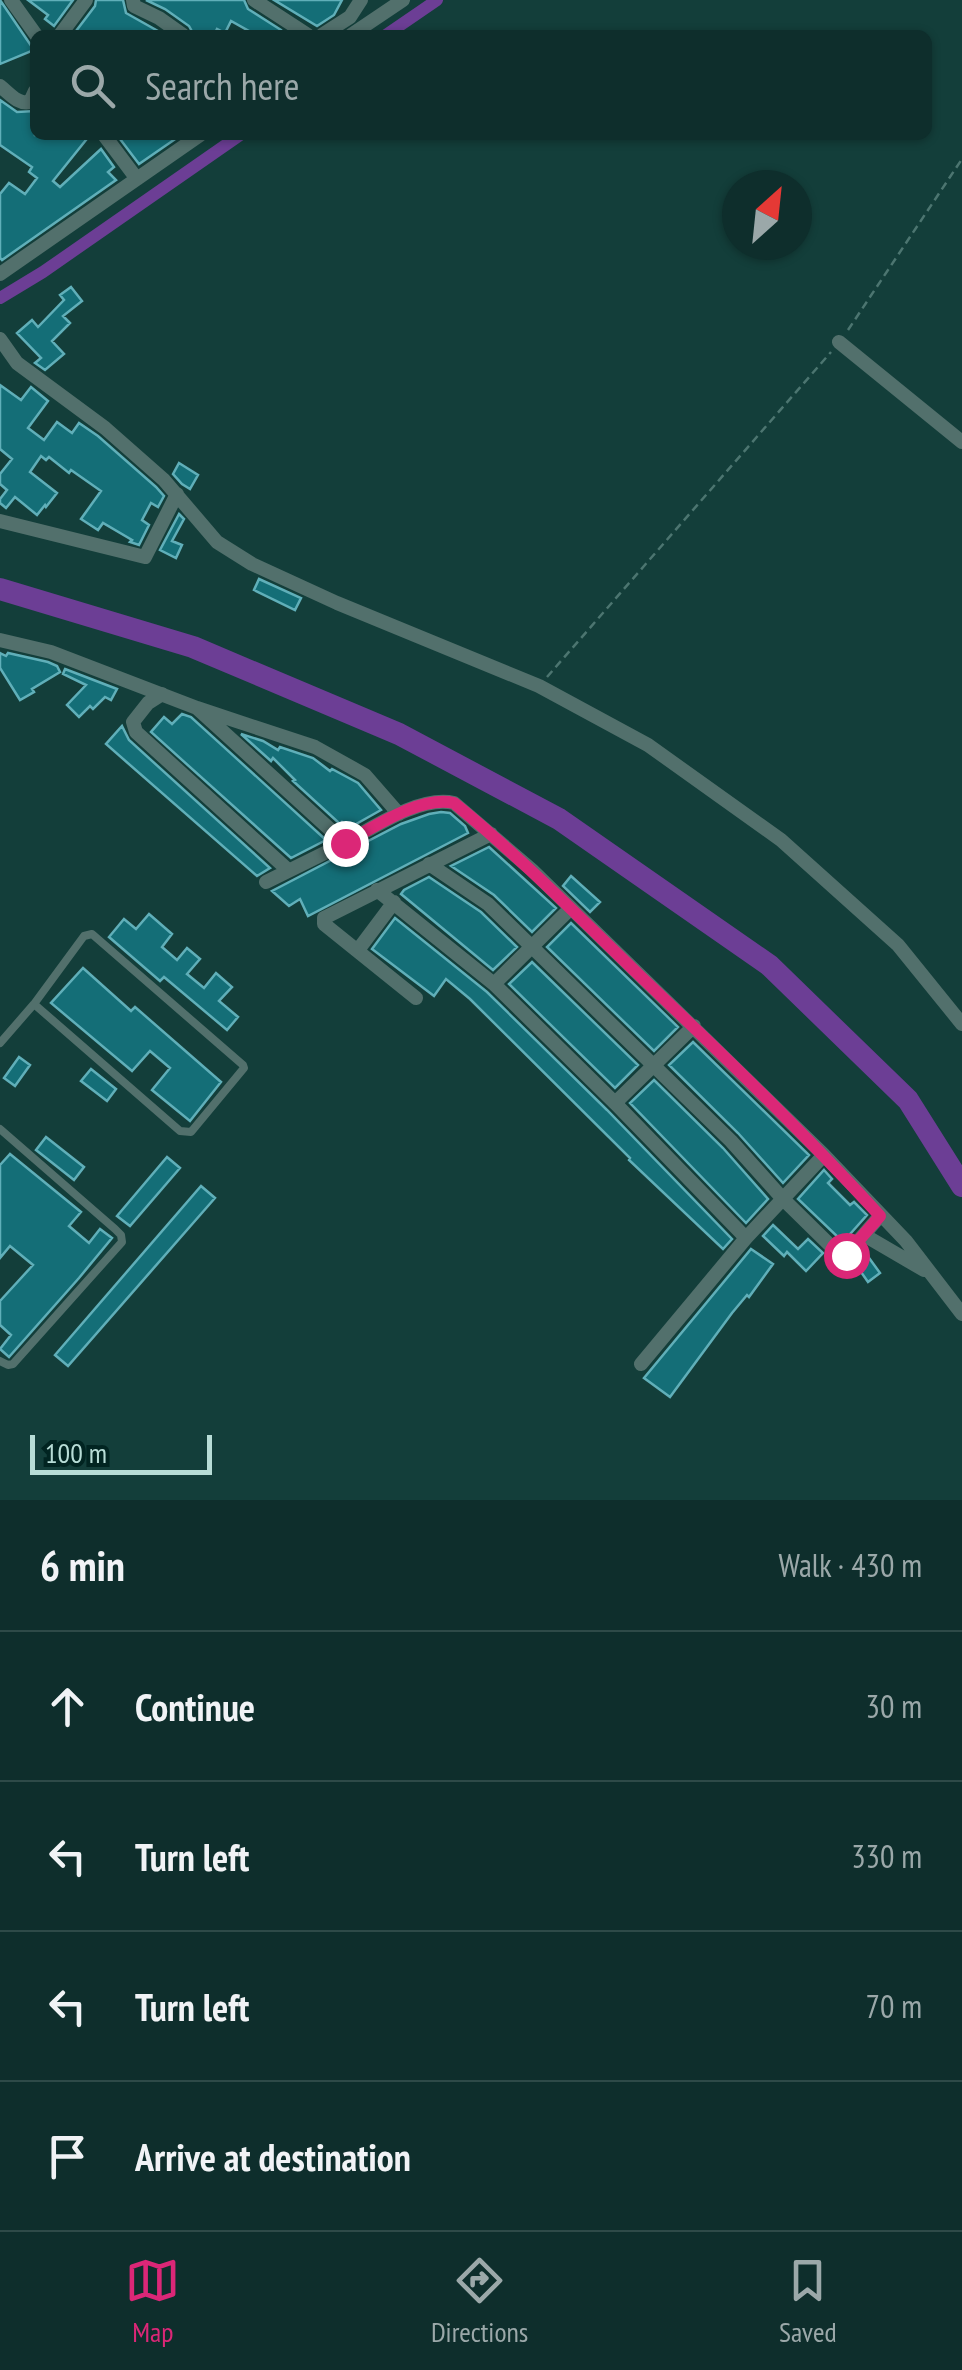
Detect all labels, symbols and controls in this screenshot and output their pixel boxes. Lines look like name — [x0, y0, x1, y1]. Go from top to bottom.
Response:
search box — [30, 30, 932, 140]
icon: search — [65, 58, 120, 113]
text: Search here — [145, 61, 299, 110]
north arrow — [722, 170, 812, 260]
route end — [323, 821, 369, 867]
route start — [824, 1233, 870, 1279]
scale bar — [30, 1430, 212, 1474]
text: 100 m — [45, 1434, 107, 1471]
text: 6 min — [40, 1538, 125, 1593]
text: Walk · 430 m — [778, 1544, 922, 1586]
icon: ahead — [40, 1679, 95, 1734]
text: Continue — [135, 1682, 255, 1731]
text: 30 m — [866, 1685, 922, 1727]
icon: left — [40, 1829, 95, 1884]
text: Turn left — [135, 1832, 249, 1881]
text: 330 m — [851, 1835, 922, 1877]
icon: left — [40, 1979, 95, 2034]
text: Turn left — [135, 1982, 249, 2031]
text: 70 m — [866, 1985, 922, 2027]
icon: arrive — [40, 2129, 95, 2184]
text: Arrive at destination — [135, 2132, 411, 2181]
tab: Map — [125, 2253, 180, 2350]
tab: Directions — [431, 2253, 528, 2350]
tab: Saved — [779, 2253, 837, 2350]

